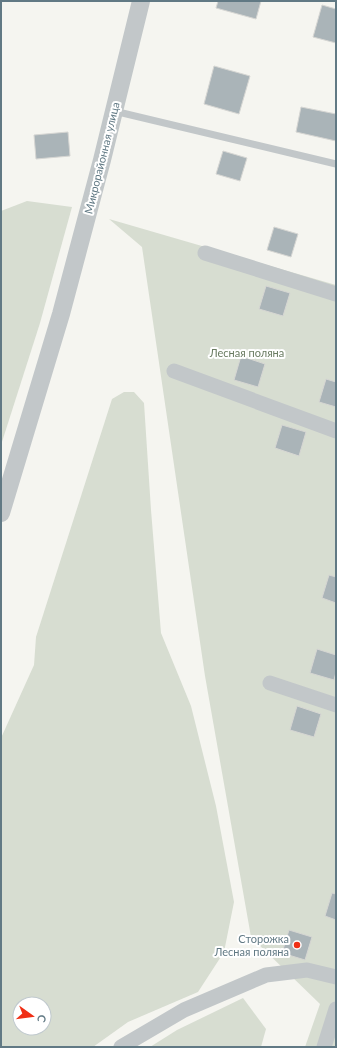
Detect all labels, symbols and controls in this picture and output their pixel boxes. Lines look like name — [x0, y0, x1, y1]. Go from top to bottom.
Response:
street label: Микрорайонная улица — [81, 101, 122, 215]
park label: Лесная поляна — [209, 346, 284, 359]
place label: Сторожка Лесная поляна — [213, 932, 289, 958]
marker: Сторожка Лесная поляна — [292, 940, 302, 950]
north arrow — [12, 996, 52, 1036]
text: С — [35, 1013, 49, 1024]

